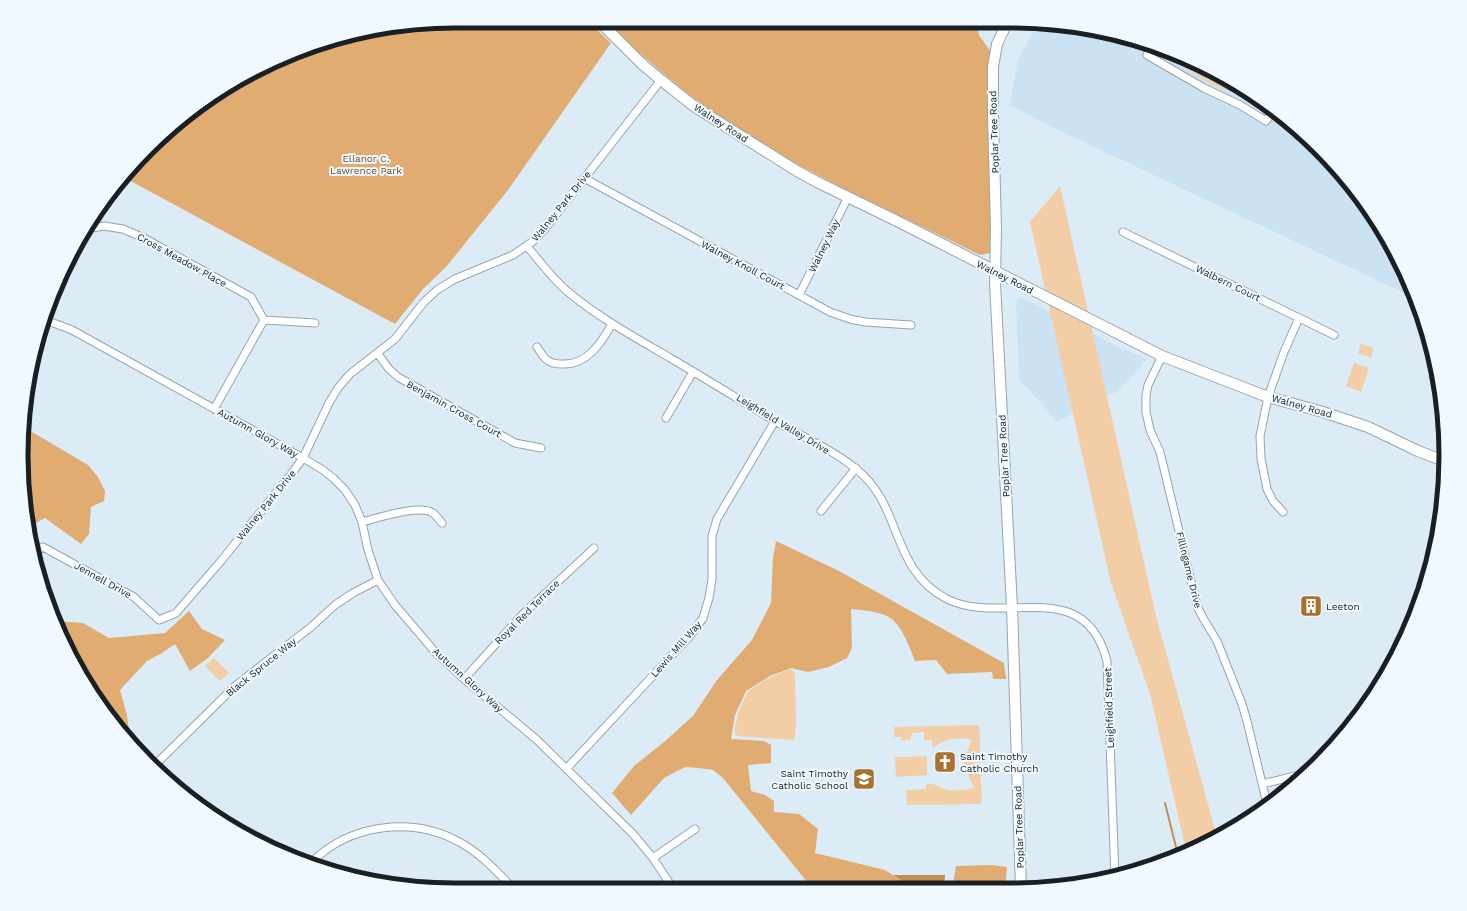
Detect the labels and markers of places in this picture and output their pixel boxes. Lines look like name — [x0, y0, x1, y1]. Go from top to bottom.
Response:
building icon: Leeton — [1298, 593, 1324, 619]
place label: Leeton — [1326, 601, 1360, 612]
church icon: Saint Timothy Catholic Church — [932, 749, 958, 775]
place label: Saint Timothy Catholic Church — [960, 751, 1038, 774]
school or university icon: Saint Timothy Catholic School — [851, 766, 877, 792]
place label: Saint Timothy Catholic School — [771, 768, 849, 791]

